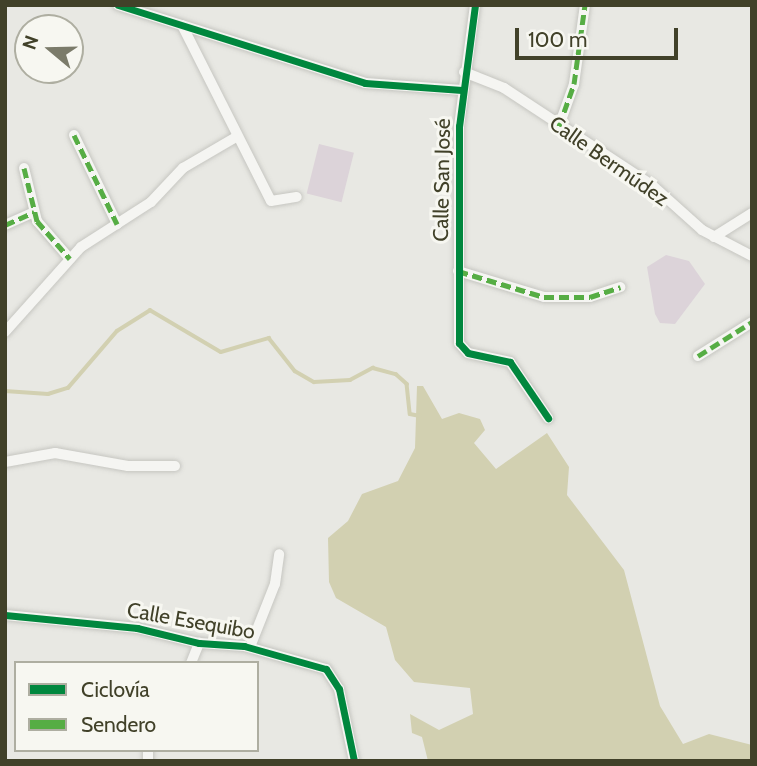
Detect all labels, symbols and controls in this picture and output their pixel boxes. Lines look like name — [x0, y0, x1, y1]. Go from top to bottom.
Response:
north arrow — [14, 14, 84, 84]
scale bar — [519, 14, 682, 58]
text: 100 m — [528, 27, 587, 52]
text: N — [18, 33, 44, 53]
street label: Calle Bermúdez — [544, 111, 674, 211]
street label: Calle San José — [428, 118, 456, 242]
street label: Calle Esequibo — [125, 597, 257, 645]
legend — [14, 661, 259, 752]
text: Ciclovía — [81, 677, 150, 702]
text: Sendero — [81, 712, 156, 737]

